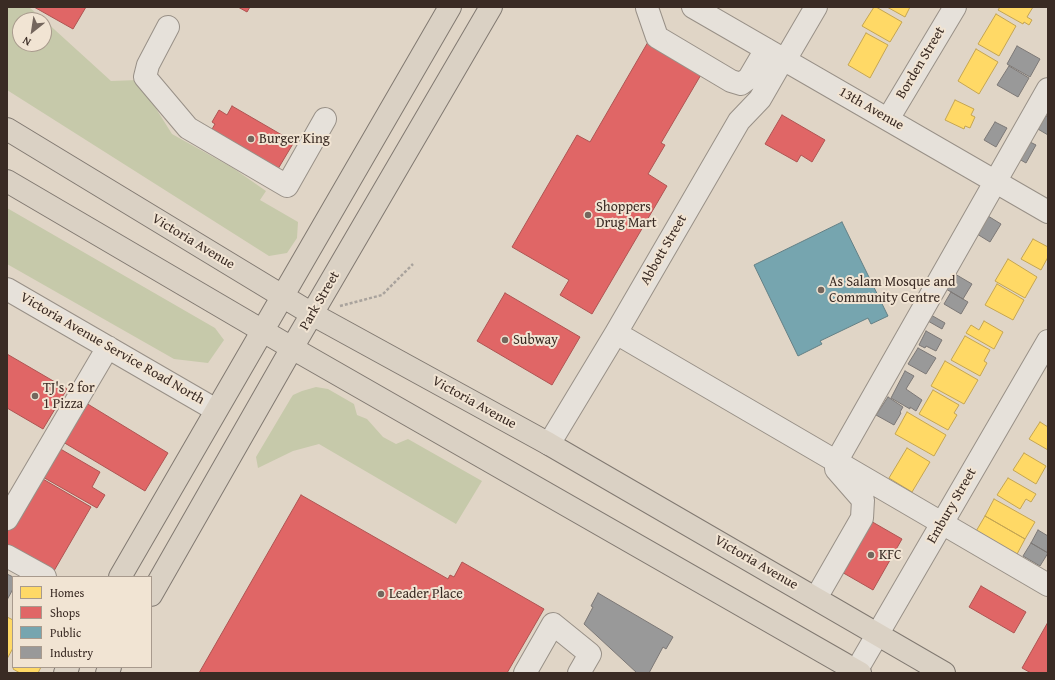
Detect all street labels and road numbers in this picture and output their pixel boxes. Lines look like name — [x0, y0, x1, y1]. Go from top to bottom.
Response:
street label: Borden Street — [893, 24, 949, 102]
street label: 13th Avenue — [835, 84, 907, 134]
street label: Victoria Avenue — [148, 211, 238, 273]
street label: Abbott Street — [637, 212, 691, 288]
street label: Park Street — [296, 268, 344, 334]
street label: Victoria Avenue Service Road North — [17, 289, 207, 409]
street label: Victoria Avenue — [429, 373, 519, 433]
street label: Embury Street — [924, 465, 980, 547]
street label: Victoria Avenue — [711, 532, 801, 594]

